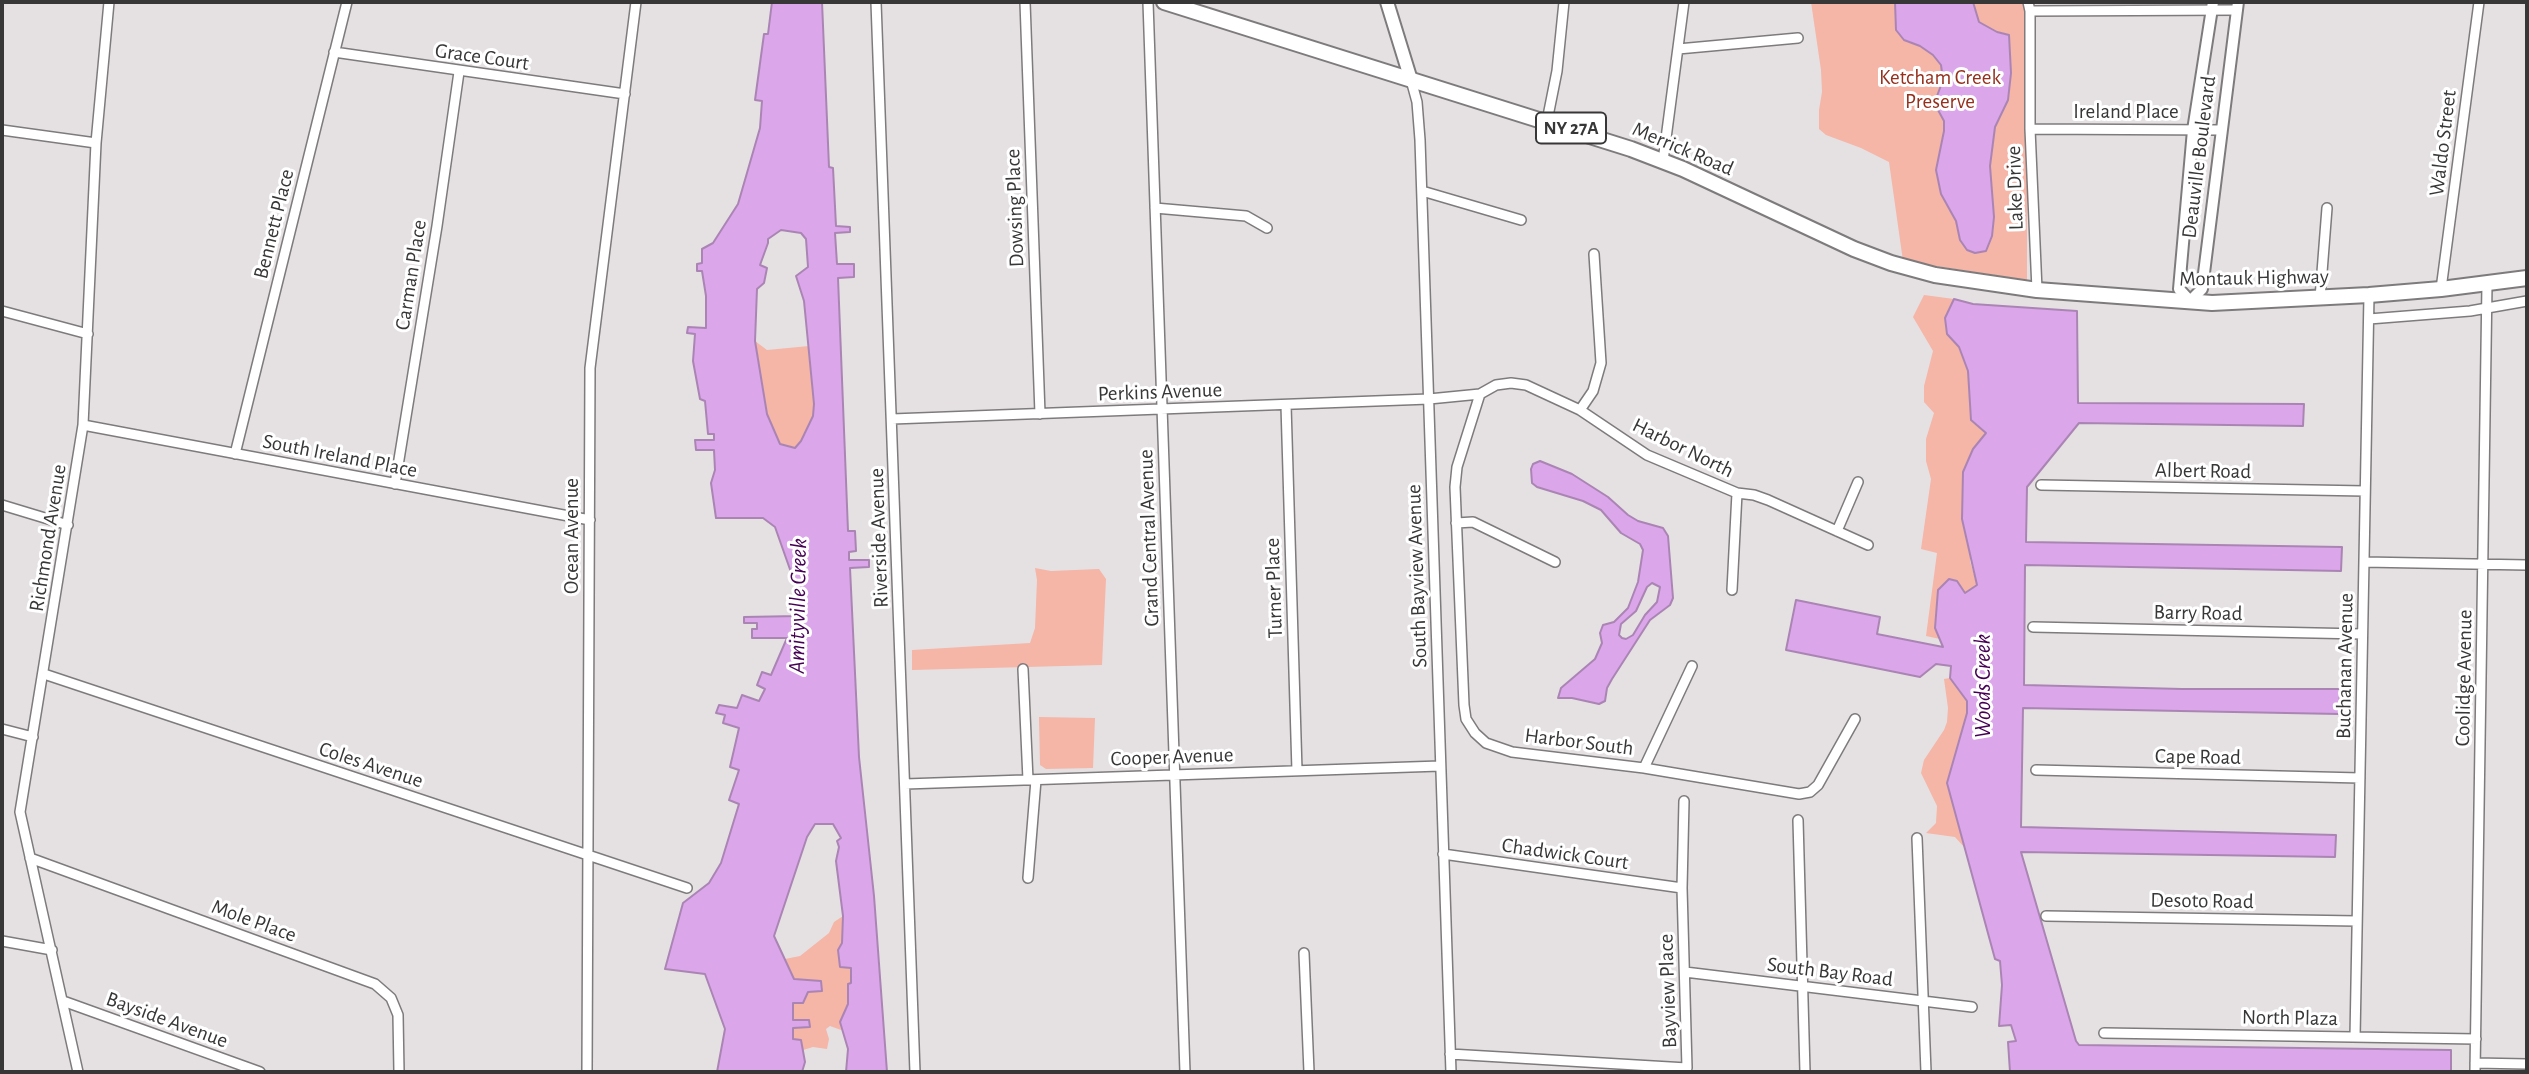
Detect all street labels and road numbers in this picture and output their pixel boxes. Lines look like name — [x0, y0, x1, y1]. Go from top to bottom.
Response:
street label: Grace Court — [433, 38, 531, 76]
street label: Deauville Boulevard — [2177, 74, 2221, 240]
street label: Waldo Street — [2424, 89, 2462, 197]
street label: Ireland Place — [2073, 99, 2179, 125]
road number: NY 27A — [1536, 112, 1606, 144]
street label: Merrick Road — [1629, 116, 1737, 182]
street label: Lake Drive — [2001, 145, 2029, 231]
street label: Dowsing Place — [1000, 148, 1030, 268]
street label: Bennett Place — [248, 166, 300, 282]
street label: Carman Place — [390, 218, 432, 332]
street label: Montauk Highway — [2179, 264, 2329, 292]
street label: Perkins Avenue — [1097, 377, 1223, 407]
street label: Harbor North — [1628, 413, 1738, 483]
street label: South Ireland Place — [261, 429, 419, 483]
street label: Grand Central Avenue — [1133, 449, 1165, 627]
street label: Albert Road — [2155, 458, 2251, 484]
street label: Richmond Avenue — [24, 463, 72, 613]
street label: Riverside Avenue — [864, 468, 894, 608]
street label: Ocean Avenue — [559, 478, 585, 594]
street label: South Bayview Avenue — [1401, 484, 1433, 668]
street label: Turner Place — [1260, 537, 1288, 639]
street label: Buchanan Avenue — [2331, 593, 2359, 739]
street label: Barry Road — [2153, 600, 2243, 626]
street label: Coolidge Avenue — [2450, 609, 2478, 747]
street label: Harbor South — [1523, 723, 1635, 761]
street label: Coles Avenue — [316, 736, 426, 794]
street label: Cooper Avenue — [1110, 742, 1234, 772]
street label: Cape Road — [2155, 744, 2241, 770]
street label: Chadwick Court — [1500, 833, 1630, 875]
street label: Desoto Road — [2150, 888, 2254, 914]
street label: Mole Place — [208, 894, 300, 948]
street label: Bayview Place — [1653, 933, 1683, 1049]
street label: South Bay Road — [1766, 952, 1894, 992]
street label: Bayside Avenue — [103, 986, 231, 1054]
street label: North Plaza — [2242, 1005, 2338, 1031]

